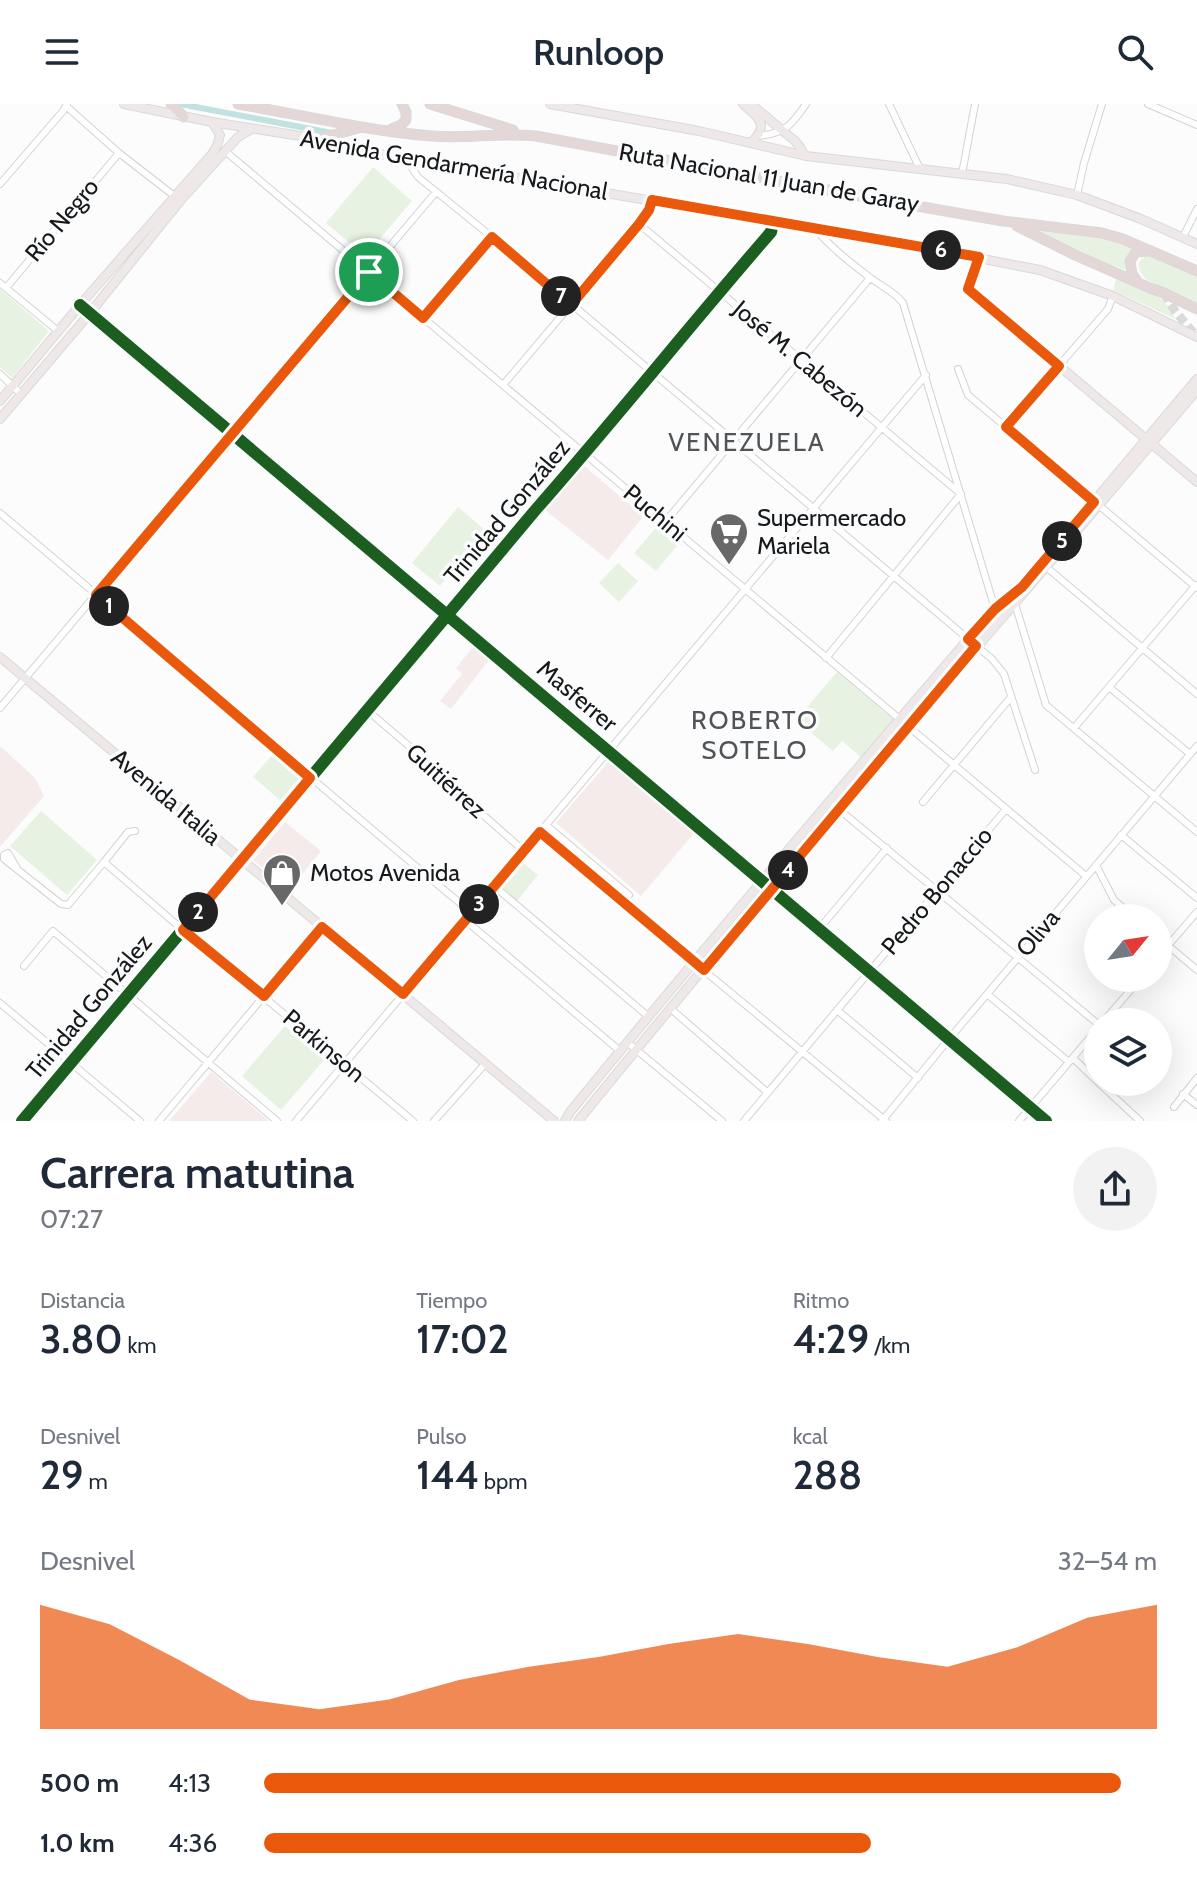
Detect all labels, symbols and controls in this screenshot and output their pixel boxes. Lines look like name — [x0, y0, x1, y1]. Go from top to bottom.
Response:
icon: menu — [40, 30, 84, 74]
text: Runloop — [533, 30, 664, 74]
icon: search — [1113, 30, 1157, 74]
street label: Avenida Gendarmería Nacional — [298, 123, 610, 206]
street label: Ruta Nacional 11 Juan de Garay — [617, 137, 921, 218]
street label: Río Negro — [19, 172, 105, 267]
pin: 6 — [921, 230, 961, 270]
text: 6 — [935, 236, 947, 263]
pin — [335, 238, 403, 306]
icon: arrive — [347, 250, 391, 294]
pin: 7 — [541, 276, 581, 316]
text: 7 — [555, 282, 567, 309]
street label: José M. Cabezón — [727, 293, 873, 423]
district label: VENEZUELA — [668, 426, 826, 458]
street label: Trinidad González — [438, 433, 576, 590]
street label: Puchini — [618, 478, 693, 547]
place label: Supermercado Mariela — [757, 503, 906, 560]
supermarket icon: Supermercado Mariela — [708, 511, 750, 566]
pin: 5 — [1042, 521, 1082, 561]
text: 5 — [1056, 527, 1068, 554]
pin: 1 — [89, 586, 129, 626]
text: 1 — [105, 592, 113, 619]
street label: Masferrer — [531, 654, 624, 738]
district label: ROBERTO SOTELO — [691, 704, 819, 766]
street label: Guitiérrez — [400, 737, 492, 824]
street label: Avenida Italia — [106, 742, 227, 851]
street label: Pedro Bonaccio — [875, 821, 998, 960]
pin: 4 — [768, 850, 808, 890]
shop icon: Motos Avenida — [261, 852, 303, 907]
text: 4 — [781, 856, 795, 883]
place label: Motos Avenida — [310, 858, 460, 887]
pin: 3 — [459, 884, 499, 924]
text: 3 — [473, 890, 485, 917]
pin: 2 — [178, 892, 218, 932]
text: 2 — [192, 898, 204, 925]
street label: Oliva — [1010, 903, 1066, 962]
north arrow — [1084, 904, 1172, 992]
map controls — [1084, 904, 1172, 1096]
street label: Trinidad González — [20, 928, 158, 1085]
street label: Parkinson — [277, 1003, 371, 1088]
button: layers — [1084, 1008, 1172, 1096]
text: Carrera matutina — [40, 1146, 355, 1199]
button: share — [1073, 1147, 1157, 1231]
text: 07:27 — [40, 1203, 103, 1235]
text: Distancia — [40, 1287, 125, 1314]
text: Tiempo — [416, 1287, 487, 1314]
text: Ritmo — [793, 1287, 849, 1314]
text: 3.80 — [40, 1314, 123, 1363]
text: 17:02 — [416, 1314, 509, 1363]
text: 4:29 — [793, 1314, 869, 1363]
text: km — [123, 1332, 157, 1359]
text: /km — [869, 1332, 910, 1359]
text: Desnivel — [40, 1423, 120, 1450]
text: Pulso — [416, 1423, 467, 1450]
text: kcal — [793, 1423, 828, 1450]
text: 29 — [40, 1450, 84, 1499]
text: 144 — [416, 1450, 479, 1499]
text: 288 — [793, 1450, 862, 1499]
text: m — [84, 1468, 108, 1495]
text: bpm — [479, 1468, 528, 1495]
text: Desnivel — [40, 1545, 135, 1577]
text: 32–54 m — [1058, 1545, 1157, 1577]
text: 500 m — [40, 1767, 119, 1799]
text: 4:13 — [168, 1767, 211, 1799]
text: 1.0 km — [40, 1827, 115, 1859]
text: 4:36 — [168, 1827, 217, 1859]

